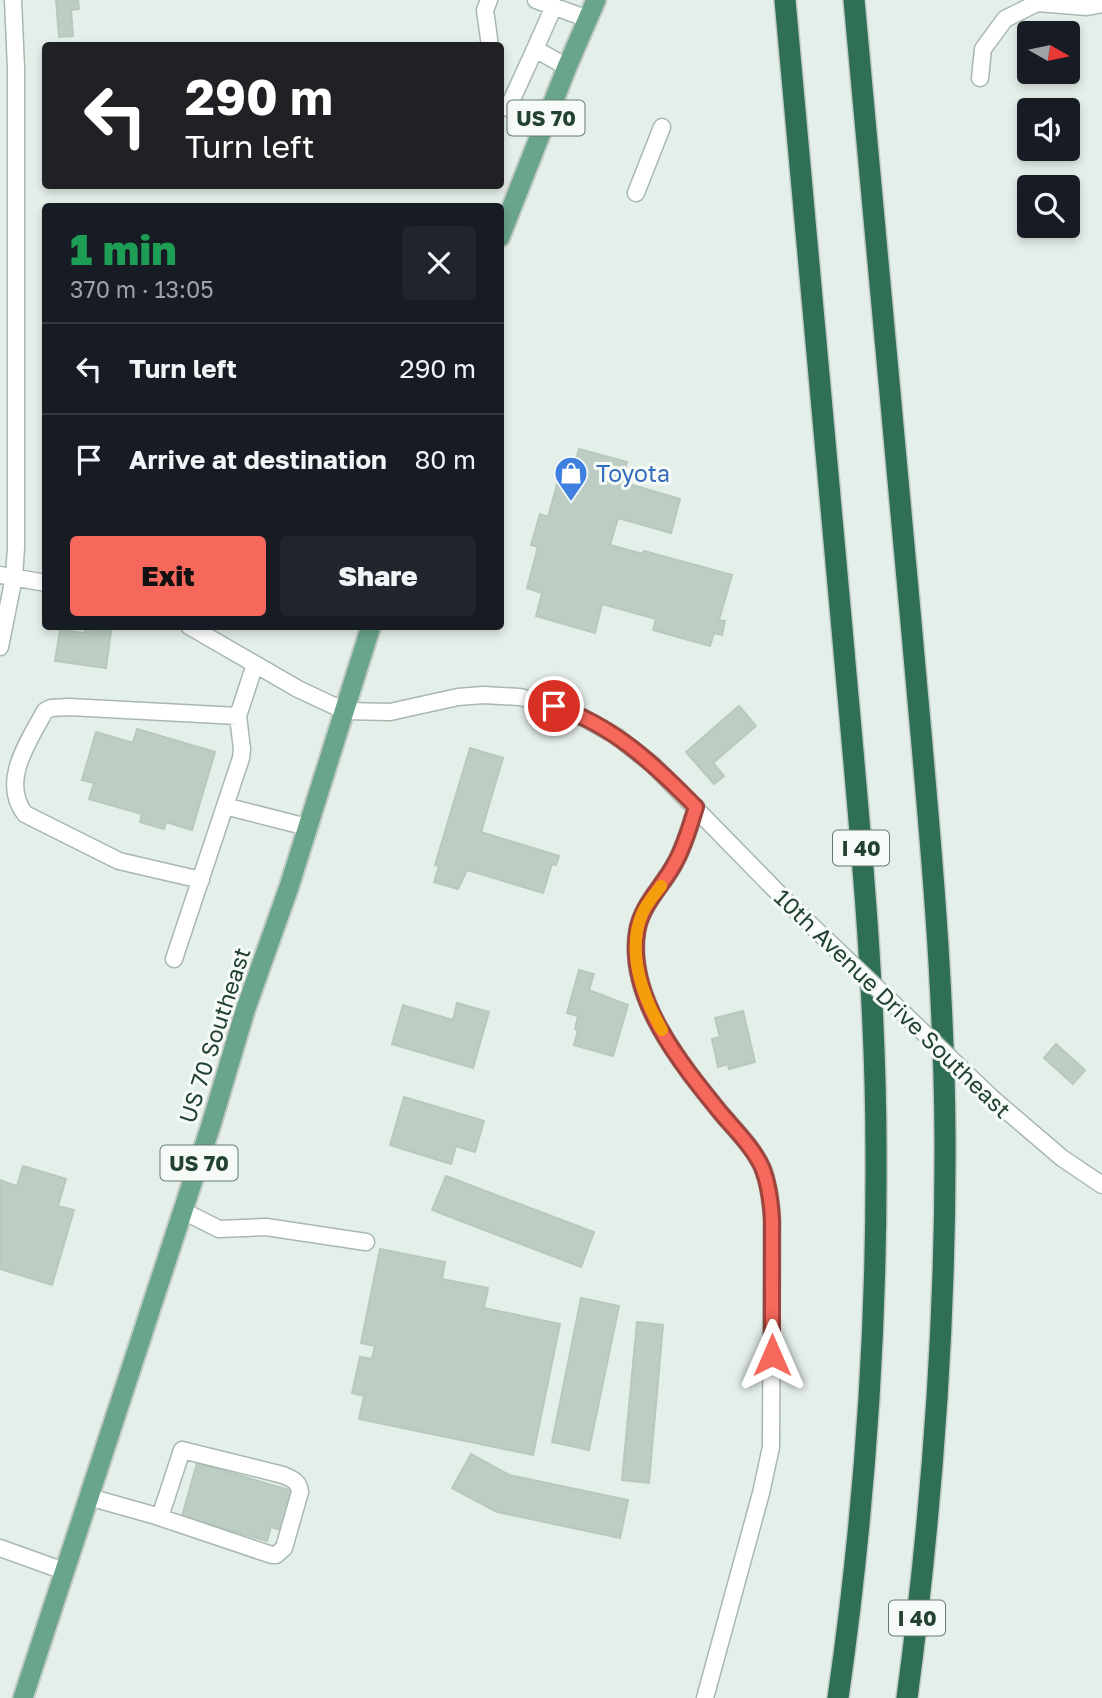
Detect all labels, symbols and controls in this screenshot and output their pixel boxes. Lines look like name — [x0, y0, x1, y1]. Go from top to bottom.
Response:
north arrow — [1017, 21, 1080, 84]
map controls — [1017, 21, 1080, 238]
text: 290 m — [185, 67, 333, 126]
icon: left — [70, 70, 161, 161]
button: sound — [1017, 98, 1080, 161]
road number: US 70 — [508, 100, 584, 136]
text: Turn left — [185, 127, 314, 165]
button: search — [1017, 175, 1080, 238]
text: 1 min — [70, 224, 177, 274]
button: close — [402, 226, 476, 300]
text: 370 m · 13:05 — [70, 275, 214, 303]
icon: left — [70, 350, 108, 388]
text: Turn left — [129, 353, 237, 384]
text: 290 m — [400, 353, 476, 384]
icon: arrive — [70, 441, 108, 479]
text: Arrive at destination — [129, 444, 387, 475]
text: 80 m — [415, 444, 476, 475]
shop icon: Toyota — [552, 454, 590, 503]
place label: Toyota — [596, 459, 670, 487]
button: Exit — [70, 536, 266, 616]
button: Share — [280, 536, 476, 616]
pin — [524, 676, 584, 736]
icon: arrive — [535, 687, 573, 725]
road number: I 40 — [833, 830, 889, 866]
street label: 10th Avenue Drive Southeast — [769, 883, 1017, 1123]
street label: US 70 Southeast — [172, 944, 256, 1126]
road number: US 70 — [160, 1146, 238, 1180]
position arrow — [735, 1318, 809, 1392]
road number: I 40 — [889, 1600, 945, 1636]

